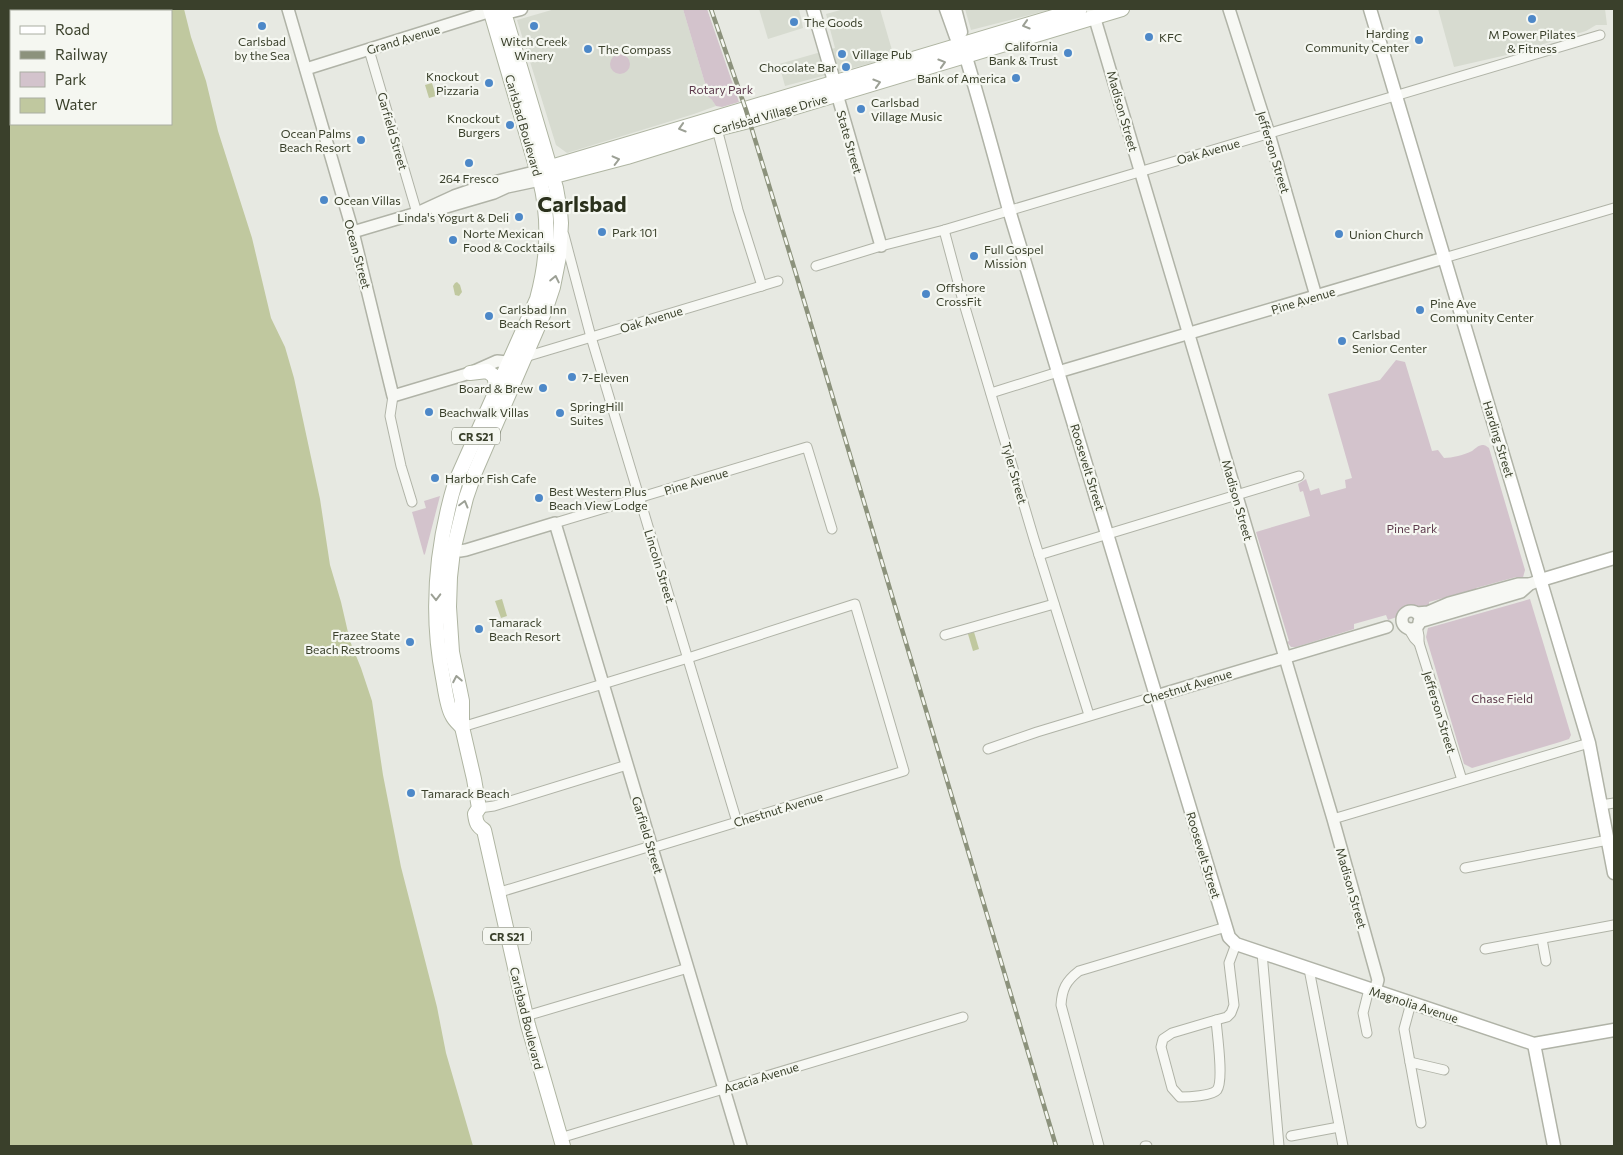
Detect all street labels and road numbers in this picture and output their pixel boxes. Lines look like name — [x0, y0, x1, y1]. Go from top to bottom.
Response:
street label: Grand Avenue — [365, 21, 441, 57]
street label: Madison Street — [1105, 69, 1141, 153]
street label: Carlsbad Boulevard — [503, 73, 545, 177]
street label: Garfield Street — [375, 91, 411, 172]
street label: Carlsbad Village Drive — [711, 91, 829, 137]
street label: State Street — [834, 109, 866, 175]
street label: Jefferson Street — [1254, 109, 1293, 195]
street label: Oak Avenue — [1175, 135, 1241, 167]
street label: Ocean Street — [342, 218, 374, 290]
street label: Pine Avenue — [1269, 284, 1337, 316]
street label: Oak Avenue — [618, 303, 684, 335]
street label: Harding Street — [1481, 399, 1517, 479]
street label: Roosevelt Street — [1068, 422, 1108, 512]
road number: CR S21 — [452, 428, 500, 444]
street label: Tyler Street — [1000, 441, 1031, 506]
street label: Madison Street — [1220, 458, 1256, 542]
street label: Pine Avenue — [662, 465, 730, 497]
street label: Lincoln Street — [642, 528, 678, 604]
street label: Chestnut Avenue — [1141, 666, 1233, 706]
street label: Jefferson Street — [1420, 669, 1459, 755]
street label: Chestnut Avenue — [732, 789, 824, 829]
street label: Garfield Street — [630, 795, 666, 875]
street label: Roosevelt Street — [1184, 810, 1224, 900]
street label: Madison Street — [1334, 846, 1370, 930]
road number: CR S21 — [483, 928, 531, 944]
street label: Carlsbad Boulevard — [507, 965, 547, 1071]
street label: Magnolia Avenue — [1368, 983, 1460, 1025]
street label: Acacia Avenue — [722, 1059, 800, 1095]

